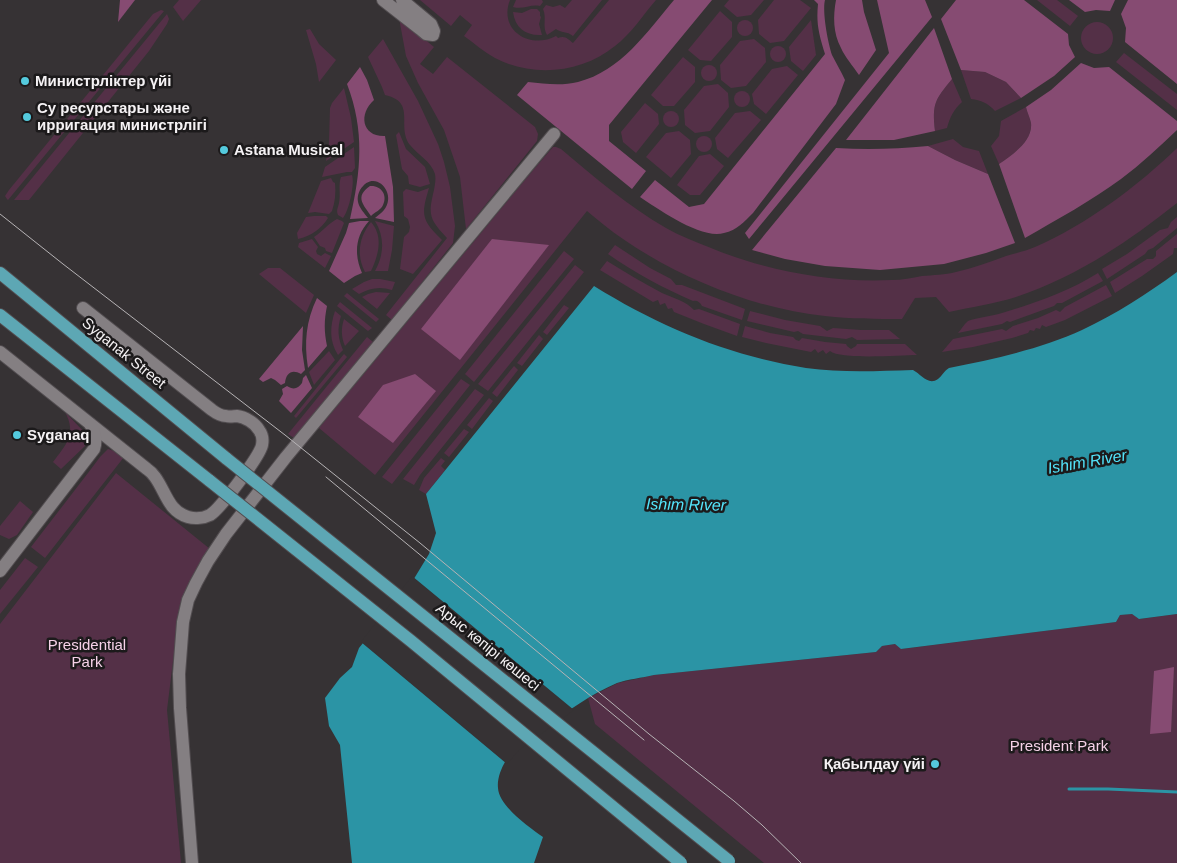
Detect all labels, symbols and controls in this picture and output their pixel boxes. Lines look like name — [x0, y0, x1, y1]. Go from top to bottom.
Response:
place label: Министрліктер үйі — [35, 72, 171, 89]
marker: Министрліктер үйі — [19, 75, 31, 87]
place label: Су ресурстары және ирригация министрлігі — [37, 99, 207, 133]
marker: Су ресурстары және ирригация министрлігі — [21, 111, 33, 123]
place label: Astana Musical — [234, 141, 343, 158]
marker: Astana Musical — [218, 144, 230, 156]
street label: Syganak Street — [79, 314, 170, 392]
place label: Syganaq — [27, 426, 90, 443]
marker: Syganaq — [11, 429, 23, 441]
water label: Ishim River — [1046, 446, 1129, 477]
water label: Ishim River — [646, 495, 727, 514]
street label: Арыс көпірі көшесі — [433, 599, 544, 694]
park label: Presidential Park — [48, 636, 126, 670]
park label: President Park — [1010, 737, 1109, 754]
place label: Қабылдау үйі — [824, 755, 925, 772]
marker: Қабылдау үйі — [929, 758, 941, 770]

